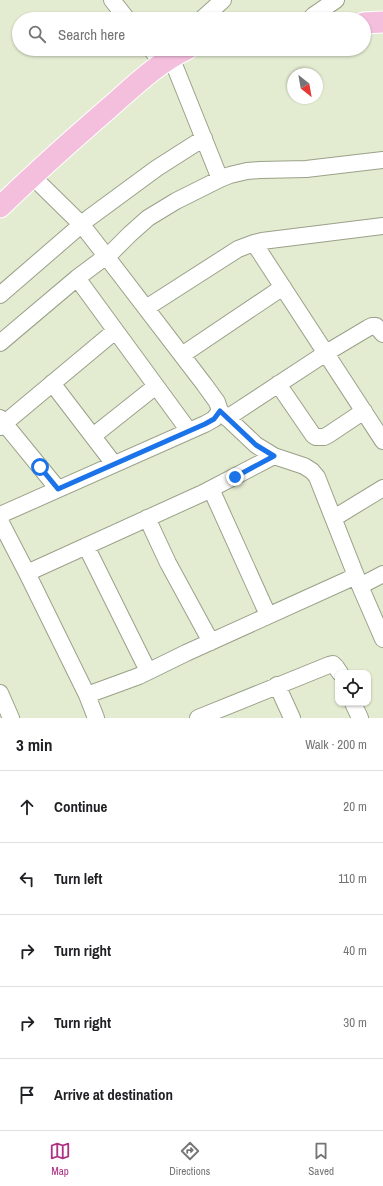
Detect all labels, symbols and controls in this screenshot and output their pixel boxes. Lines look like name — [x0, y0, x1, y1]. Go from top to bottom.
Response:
search box — [12, 12, 371, 56]
icon: search — [26, 23, 48, 45]
text: Search here — [58, 24, 125, 45]
north arrow — [287, 68, 323, 104]
route start — [31, 458, 49, 476]
route end — [226, 468, 244, 486]
map controls — [335, 670, 371, 706]
button: locate — [335, 670, 371, 706]
text: 3 min — [16, 733, 52, 756]
text: Walk · 200 m — [305, 736, 367, 753]
icon: ahead — [16, 796, 38, 818]
text: Continue — [54, 796, 107, 817]
text: 20 m — [343, 798, 367, 815]
icon: left — [16, 868, 38, 890]
text: Turn left — [54, 868, 102, 889]
text: 110 m — [338, 870, 367, 887]
icon: right — [16, 940, 38, 962]
text: Turn right — [54, 940, 111, 961]
text: 40 m — [343, 942, 367, 959]
icon: right — [16, 1012, 38, 1034]
text: Turn right — [54, 1012, 111, 1033]
text: 30 m — [343, 1014, 367, 1031]
icon: arrive — [16, 1084, 38, 1106]
text: Arrive at destination — [54, 1084, 173, 1105]
tab: Map — [49, 1140, 71, 1178]
tab: Directions — [169, 1140, 210, 1178]
tab: Saved — [308, 1140, 334, 1178]

